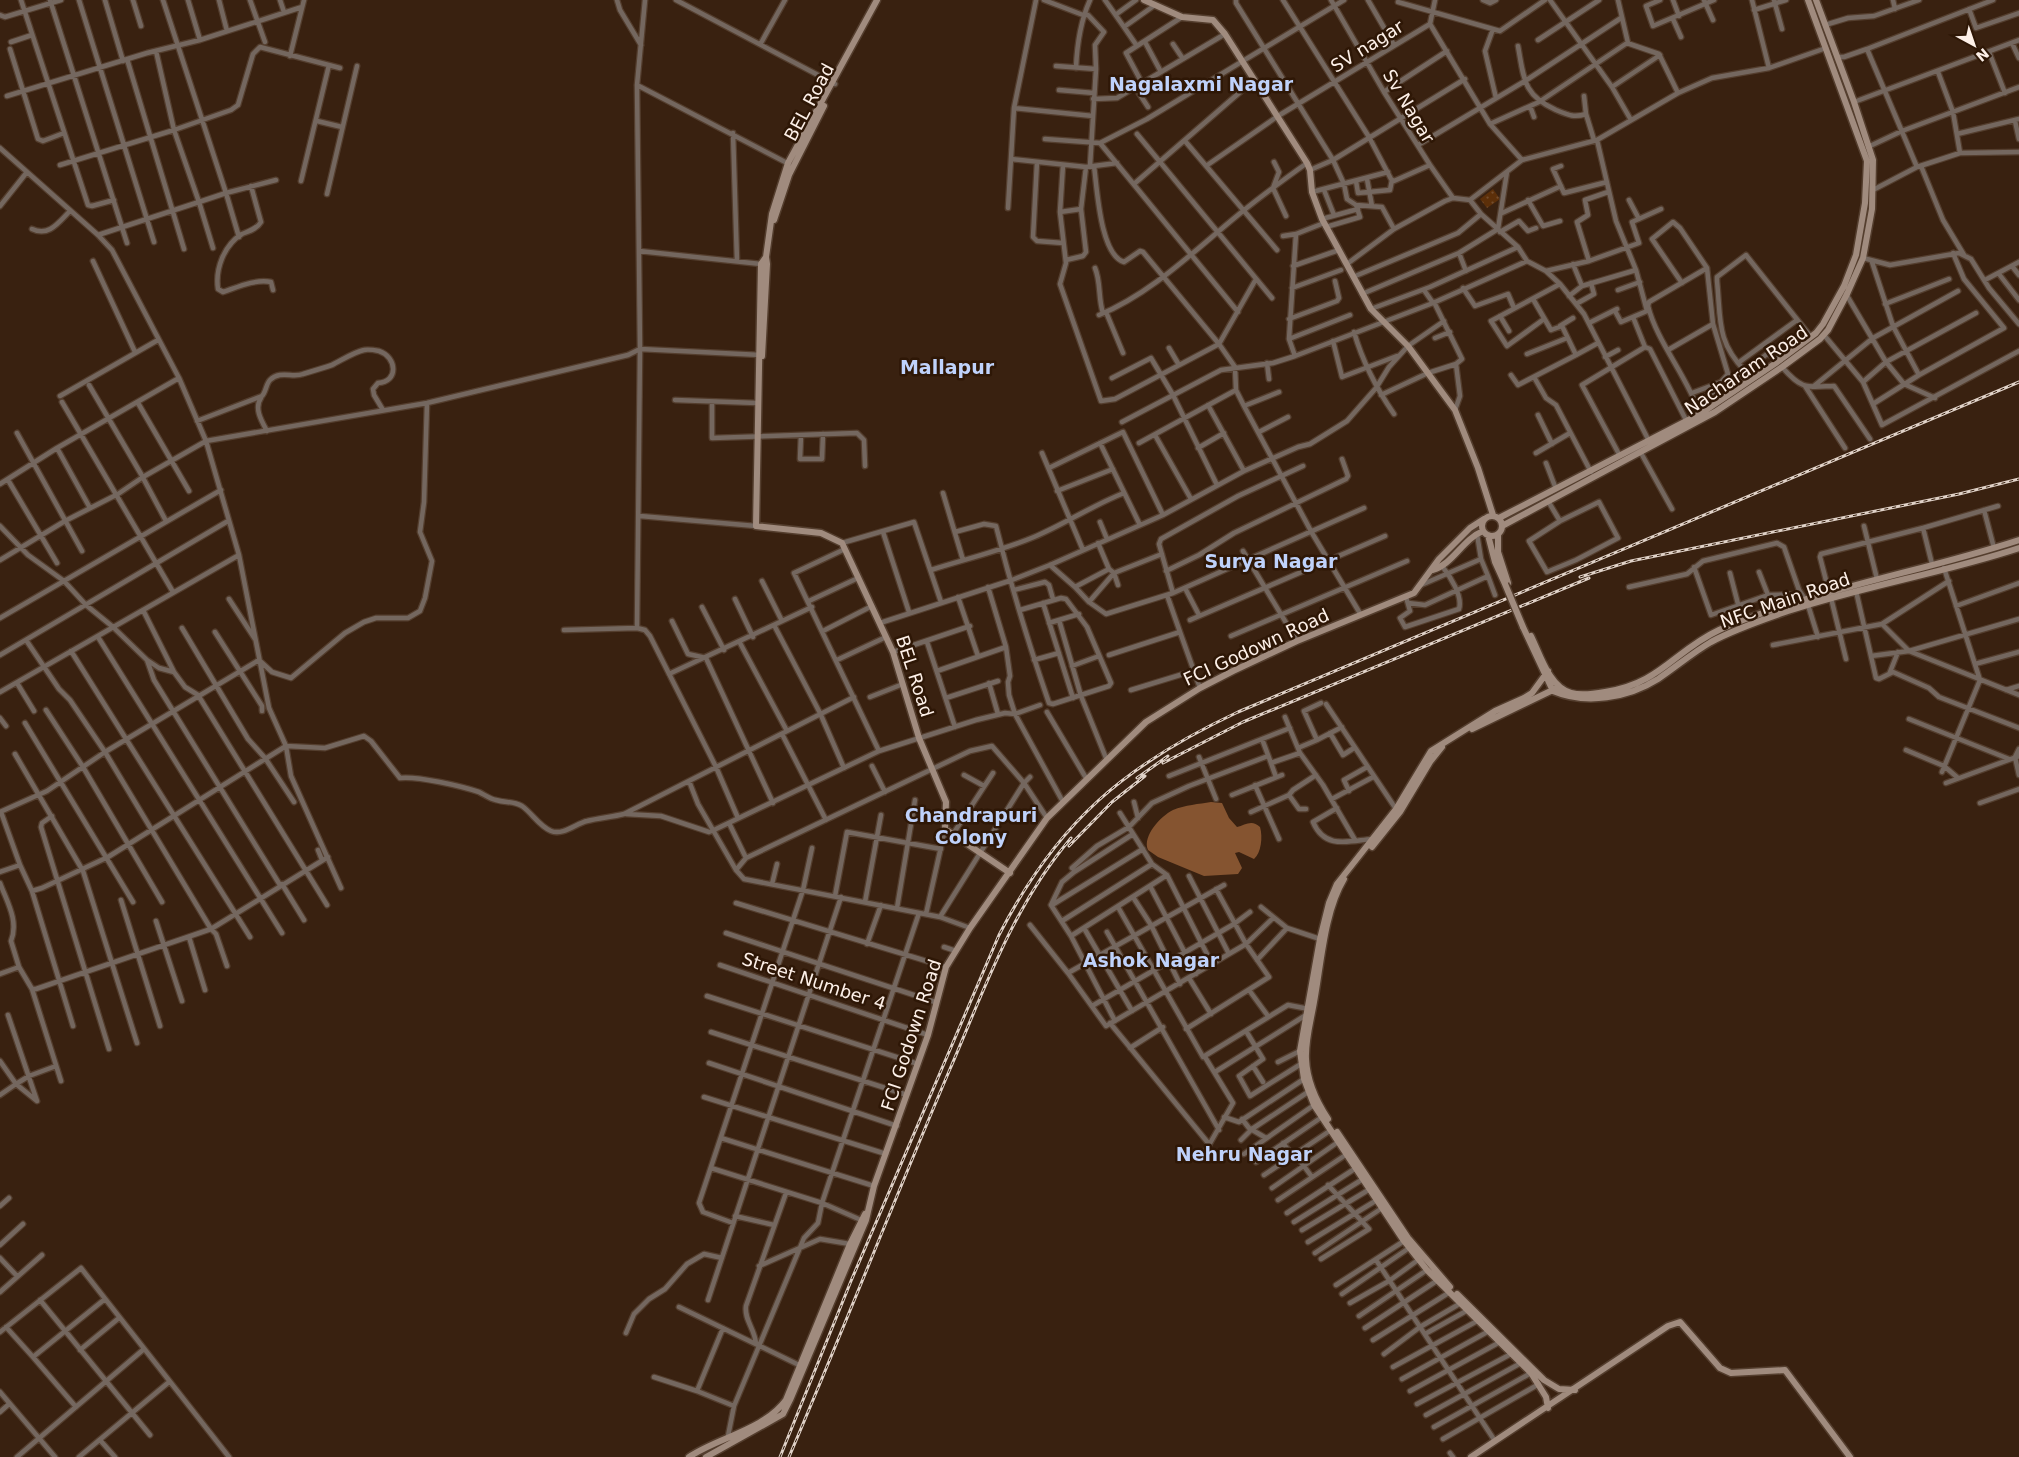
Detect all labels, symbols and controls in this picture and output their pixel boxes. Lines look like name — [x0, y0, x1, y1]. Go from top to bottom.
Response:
street label: SV nagar — [1327, 15, 1408, 77]
north arrow — [1949, 20, 1999, 70]
text: N — [1973, 45, 1992, 65]
street label: BEL Road — [780, 60, 838, 144]
street label: Sv Nagar — [1379, 65, 1439, 147]
district label: Nagalaxmi Nagar — [1109, 73, 1294, 95]
street label: Nacharam Road — [1681, 321, 1811, 419]
district label: Mallapur — [900, 356, 995, 378]
district label: Surya Nagar — [1205, 550, 1338, 572]
street label: NFC Main Road — [1717, 568, 1853, 632]
street label: FCI Godown Road — [1180, 604, 1332, 690]
street label: BEL Road — [892, 633, 938, 719]
district label: Chandrapuri Colony — [905, 804, 1037, 848]
street label: Street Number 4 — [739, 948, 889, 1014]
district label: Ashok Nagar — [1083, 949, 1220, 971]
street label: FCI Godown Road — [877, 956, 945, 1114]
district label: Nehru Nagar — [1176, 1143, 1313, 1165]

